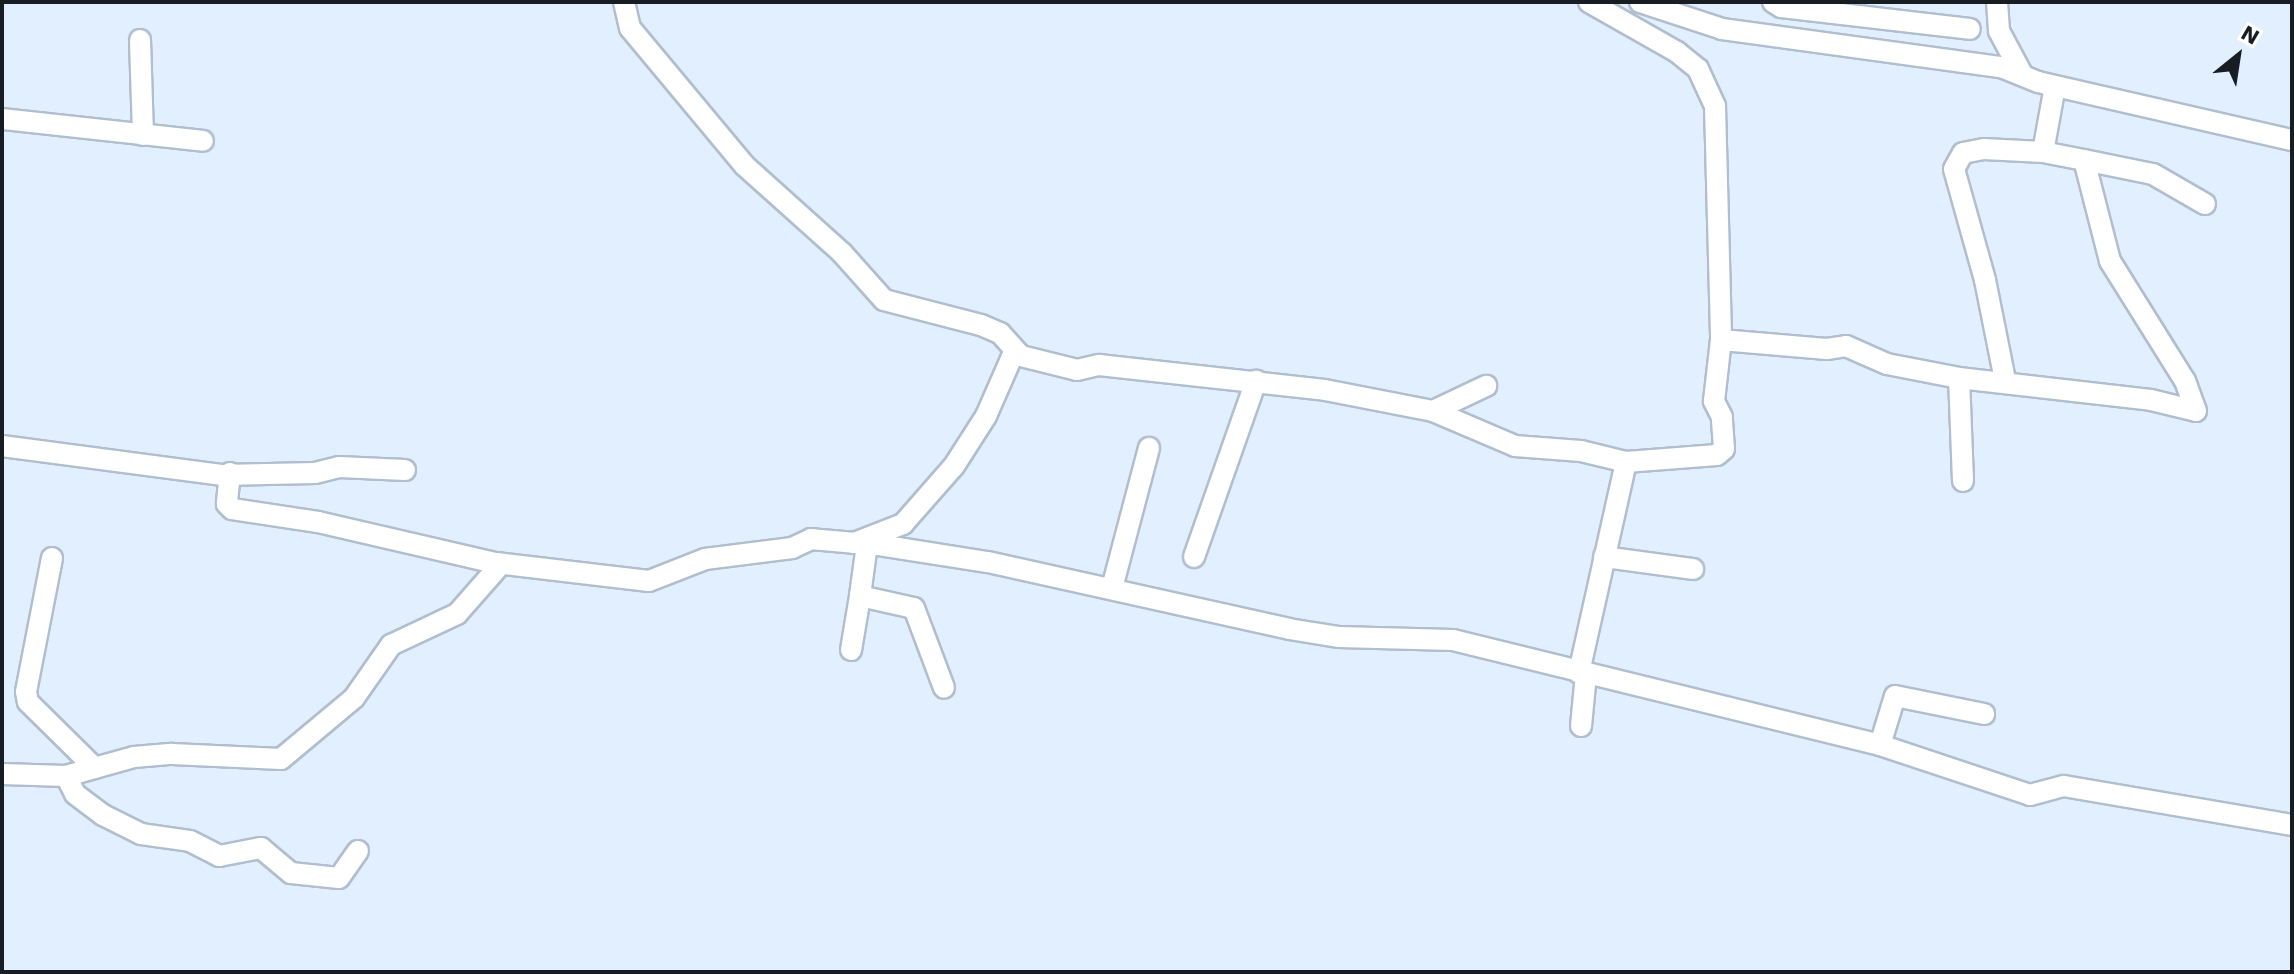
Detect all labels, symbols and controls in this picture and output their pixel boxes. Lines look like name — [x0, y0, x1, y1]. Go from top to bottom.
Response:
north arrow — [2198, 16, 2278, 96]
text: N — [2237, 20, 2264, 50]

